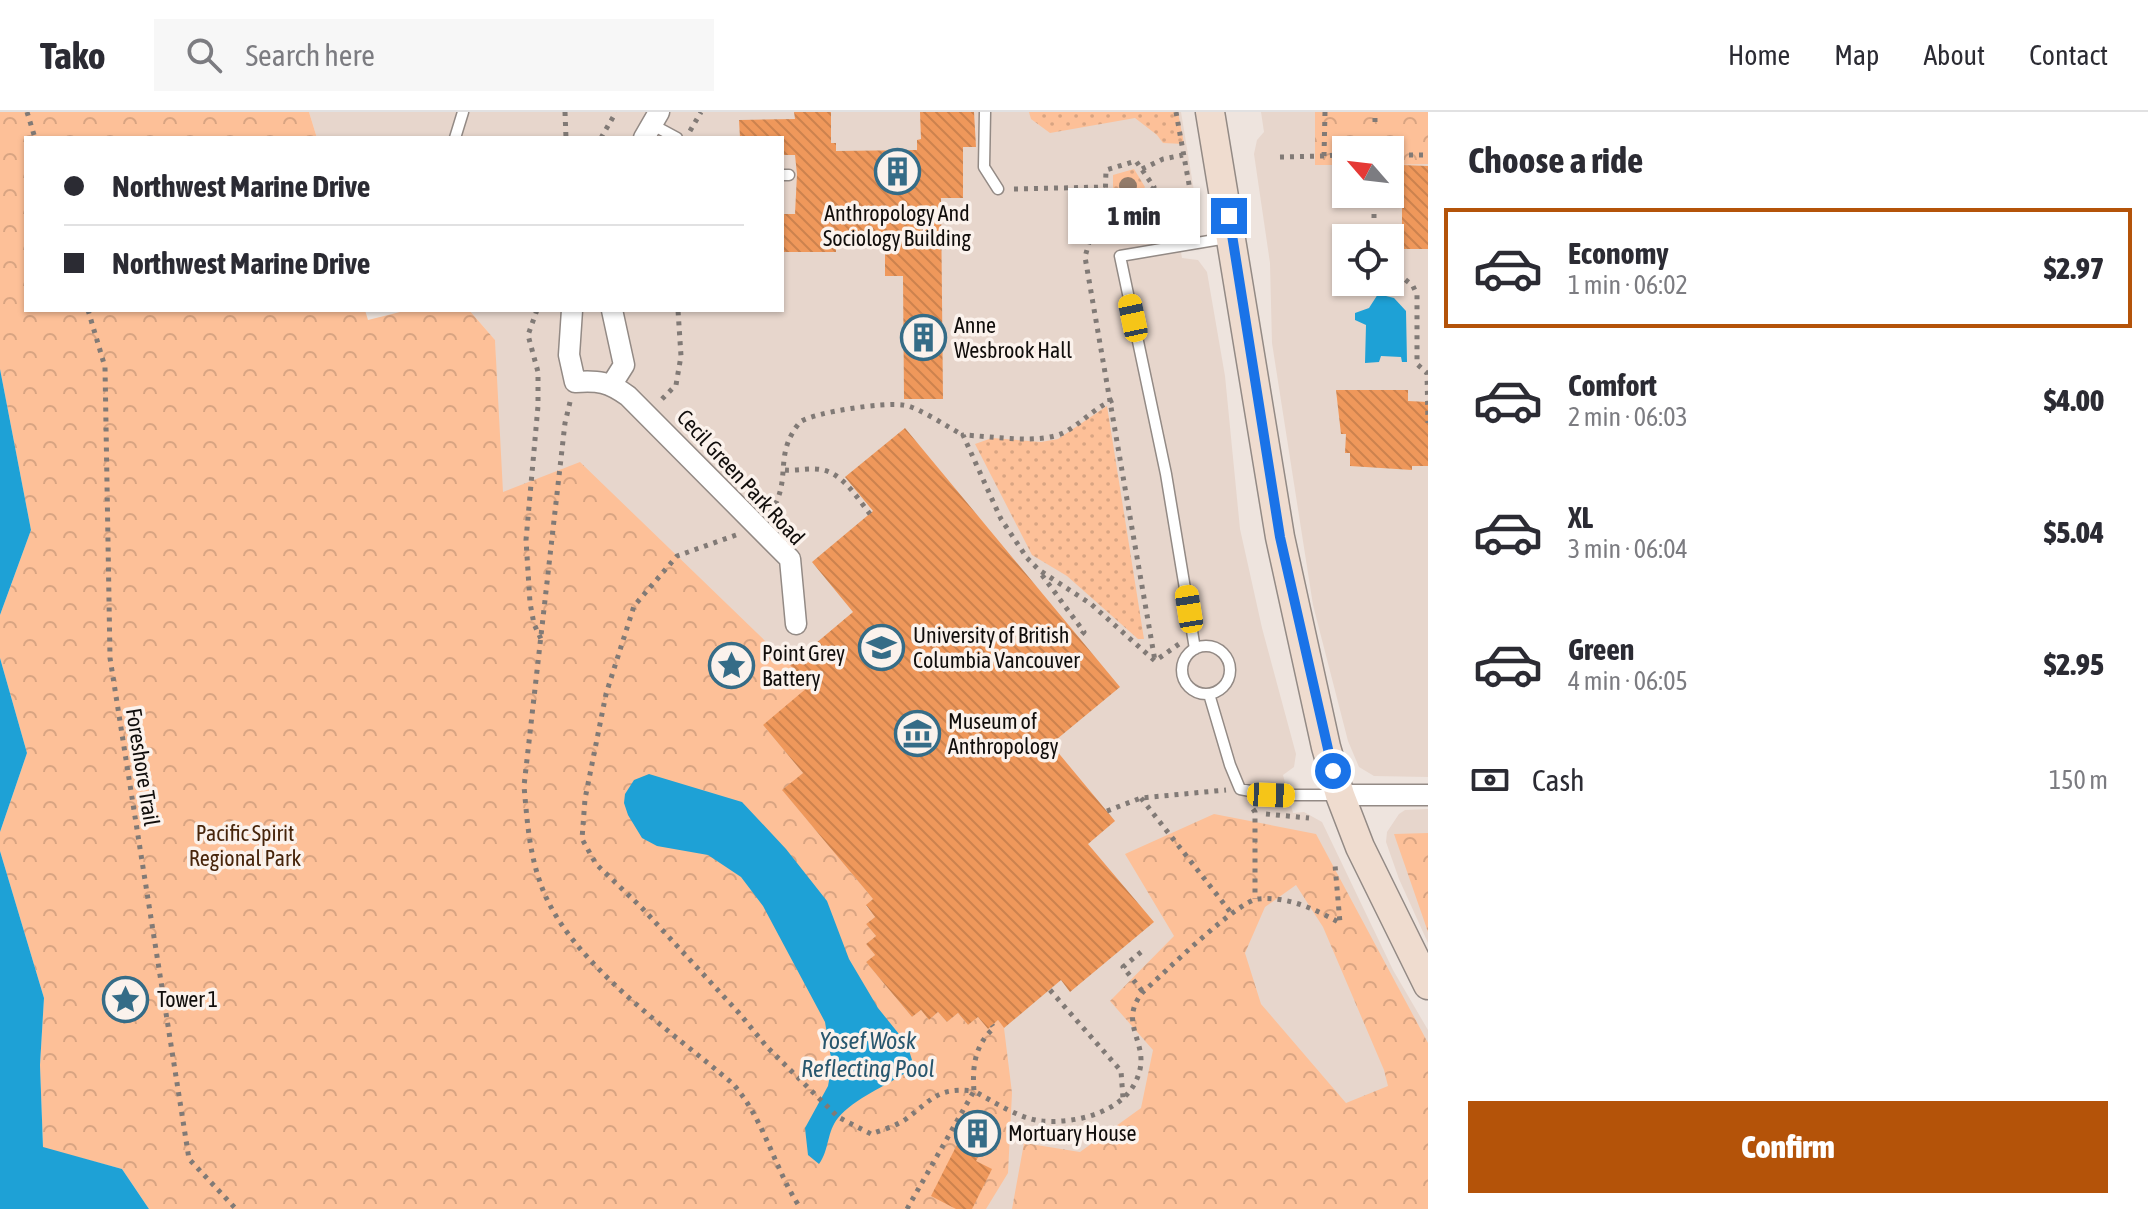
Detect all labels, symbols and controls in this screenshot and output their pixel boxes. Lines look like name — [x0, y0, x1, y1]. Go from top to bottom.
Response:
search box — [154, 19, 714, 91]
icon: search — [182, 33, 226, 77]
text: Tako — [40, 34, 106, 77]
text: Search here — [246, 38, 375, 72]
text: Home — [1728, 39, 1790, 71]
text: Map — [1834, 39, 1879, 71]
text: About — [1923, 39, 1985, 71]
text: Contact — [2029, 39, 2108, 71]
north arrow — [1332, 136, 1404, 208]
map controls — [1332, 136, 1404, 296]
text: Choose a ride — [1468, 139, 1643, 181]
building icon: Anthropology And Sociology Building — [873, 148, 921, 196]
text: Northwest Marine Drive — [112, 169, 370, 203]
callout: 1 min — [1069, 188, 1201, 244]
route end — [1211, 198, 1247, 234]
place label: Anthropology And Sociology Building — [823, 200, 972, 251]
text: 1 min — [1107, 201, 1161, 231]
button: locate — [1332, 224, 1404, 296]
icon: car — [1472, 232, 1544, 304]
text: Economy — [1568, 236, 1669, 270]
text: Northwest Marine Drive — [112, 246, 370, 280]
text: $2.97 — [2044, 251, 2104, 285]
text: 1 min · 06:02 — [1568, 270, 1688, 300]
car — [1116, 292, 1150, 344]
place label: Anne Wesbrook Hall — [954, 312, 1072, 363]
building icon: Anne Wesbrook Hall — [899, 314, 947, 362]
icon: car — [1472, 364, 1544, 436]
text: Comfort — [1568, 368, 1657, 402]
text: $4.00 — [2044, 383, 2104, 417]
text: 2 min · 06:03 — [1568, 402, 1688, 432]
street label: Cecil Green Park Road — [672, 404, 810, 550]
icon: car — [1472, 496, 1544, 568]
text: XL — [1568, 500, 1593, 534]
text: $5.04 — [2044, 515, 2104, 549]
text: 3 min · 06:04 — [1568, 534, 1688, 564]
car — [1173, 583, 1205, 635]
place label: University of British Columbia Vancouver — [913, 622, 1080, 673]
school or university icon: University of British Columbia Vancouver — [858, 624, 906, 672]
icon: car — [1472, 628, 1544, 700]
text: Green — [1568, 632, 1634, 666]
place label: Point Grey Battery — [762, 640, 845, 691]
place icon: Point Grey Battery — [707, 642, 755, 690]
text: $2.95 — [2044, 647, 2104, 681]
text: 4 min · 06:05 — [1568, 666, 1688, 696]
street label: Foreshore Trail — [121, 706, 165, 828]
place label: Museum of Anthropology — [948, 708, 1059, 759]
museum icon: Museum of Anthropology — [893, 710, 941, 758]
route start — [1315, 753, 1351, 789]
icon: cash — [1468, 758, 1512, 802]
text: Cash — [1532, 763, 1585, 797]
text: 150 m — [2049, 765, 2108, 795]
car — [1247, 782, 1295, 808]
park label: Pacific Spirit Regional Park — [189, 820, 301, 871]
place icon: Tower 1 — [102, 975, 150, 1023]
place label: Tower 1 — [157, 986, 218, 1012]
water label: Yosef Wosk Reflecting Pool — [801, 1027, 935, 1082]
button: Confirm — [1468, 1101, 2108, 1193]
building icon: Mortuary House — [953, 1109, 1001, 1157]
place label: Mortuary House — [1008, 1120, 1137, 1146]

